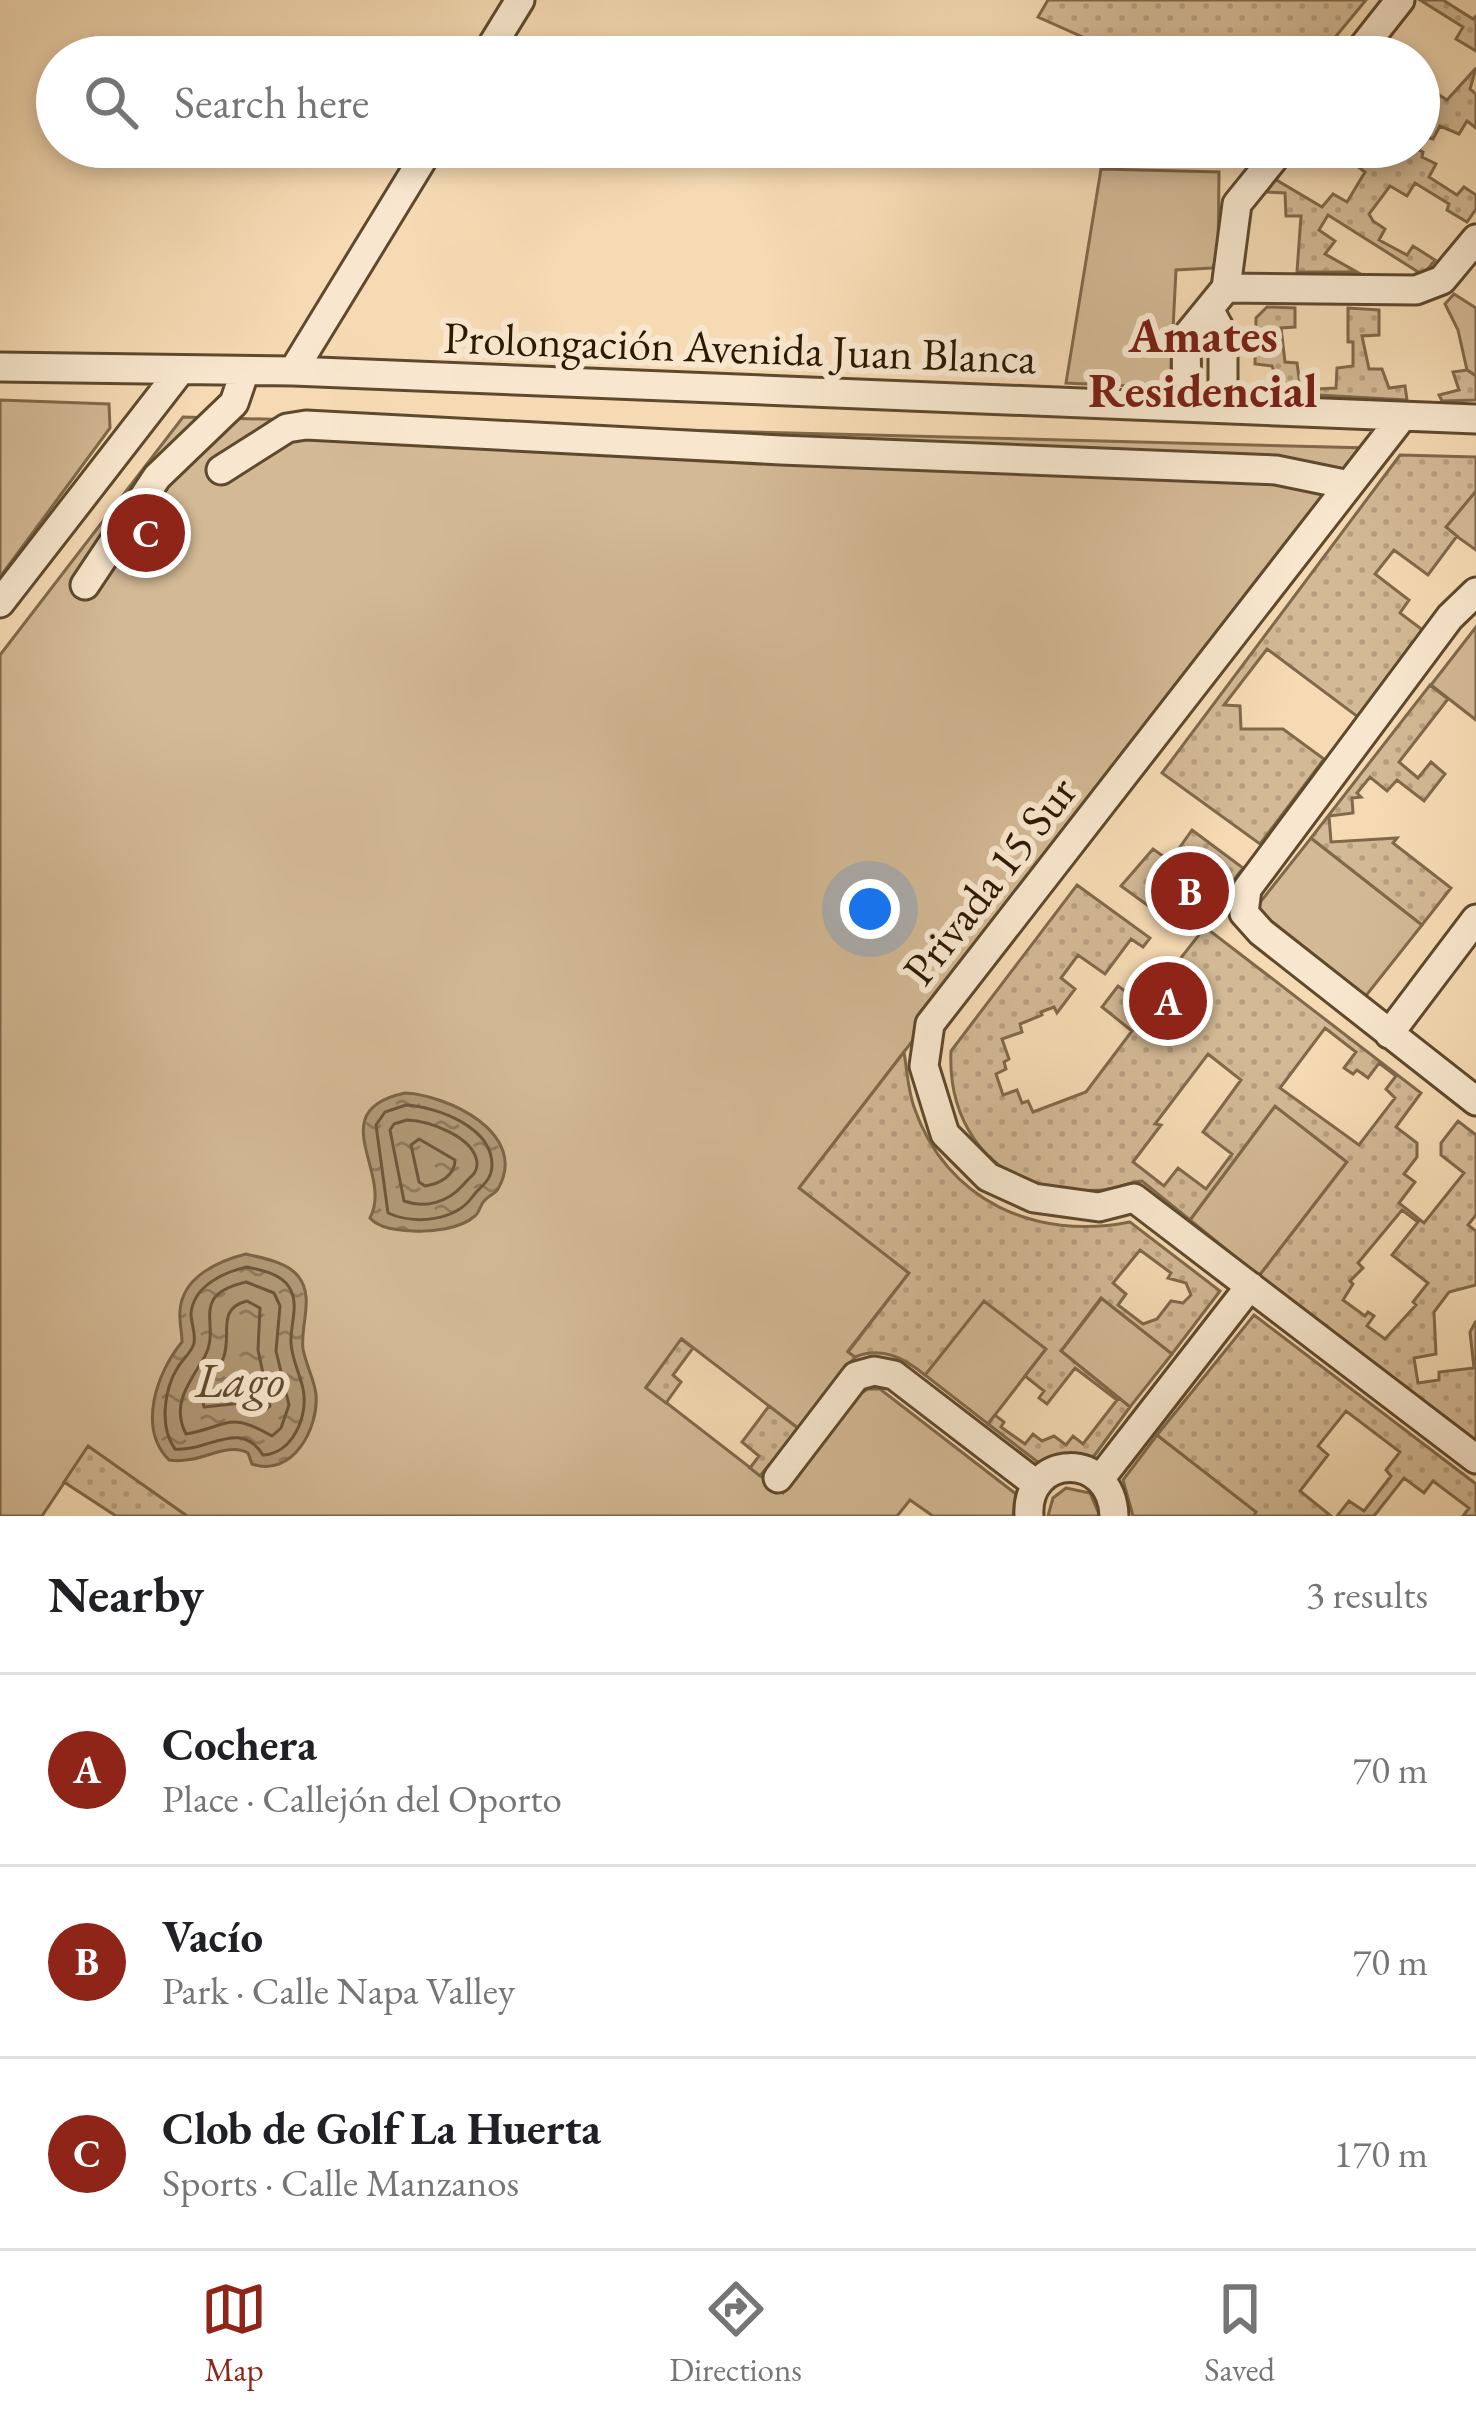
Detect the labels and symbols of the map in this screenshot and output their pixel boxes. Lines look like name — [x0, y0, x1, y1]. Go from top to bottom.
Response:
district label: Amates Residencial — [1088, 304, 1318, 421]
street label: Prolongación Avenida Juan Blanca — [443, 308, 1037, 386]
pin: C — [107, 488, 185, 578]
street label: Privada 15 Sur — [889, 764, 1089, 996]
pin: B — [1151, 846, 1229, 936]
your location — [840, 879, 900, 939]
pin: A — [1129, 956, 1207, 1046]
water label: Lago — [194, 1349, 285, 1411]

